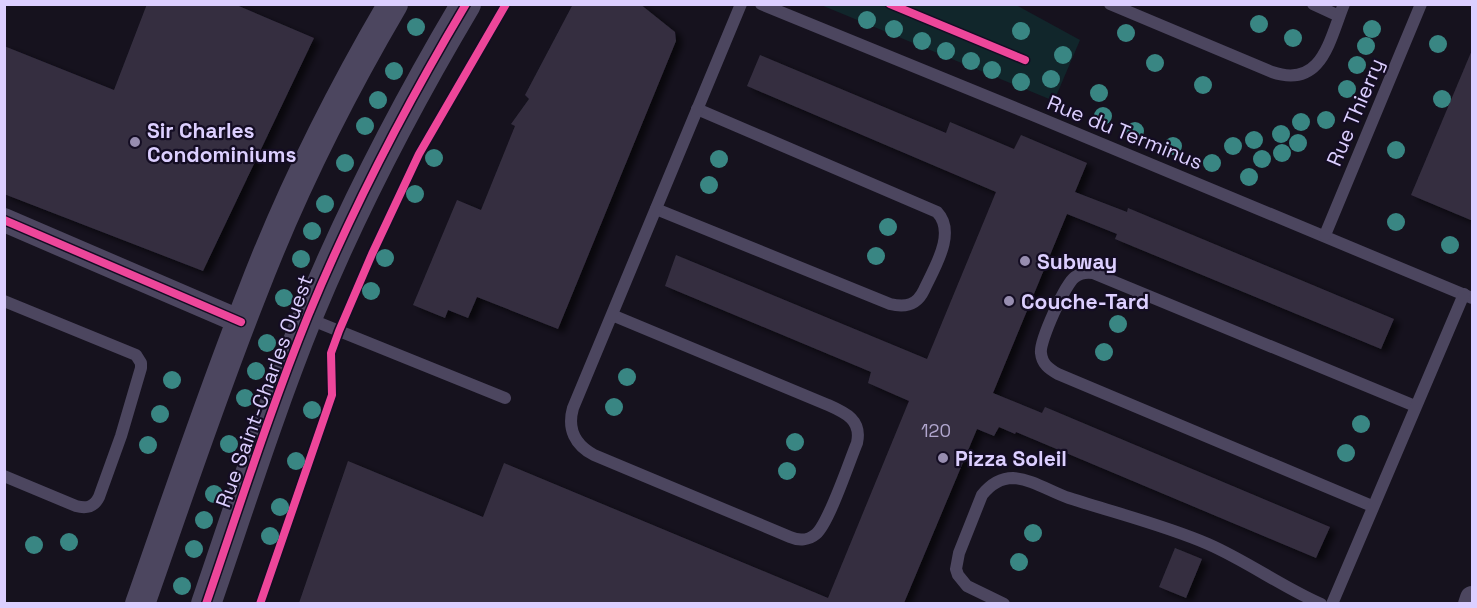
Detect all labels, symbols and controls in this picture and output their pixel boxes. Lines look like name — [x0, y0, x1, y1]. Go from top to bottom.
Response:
street label: Rue Thierry — [1320, 54, 1390, 170]
street label: Rue du Terminus — [1043, 88, 1207, 176]
place label: Sir Charles Condominiums — [147, 117, 296, 168]
marker: Sir Charles Condominiums — [128, 135, 142, 149]
place label: Subway — [1037, 248, 1117, 275]
marker: Subway — [1018, 254, 1032, 268]
street label: Rue Saint-Charles Ouest — [209, 271, 319, 511]
place label: Couche-Tard — [1021, 288, 1149, 315]
marker: Couche-Tard — [1002, 294, 1016, 308]
house number: 120 — [921, 419, 951, 442]
place label: Pizza Soleil — [955, 445, 1067, 472]
marker: Pizza Soleil — [936, 451, 950, 465]

